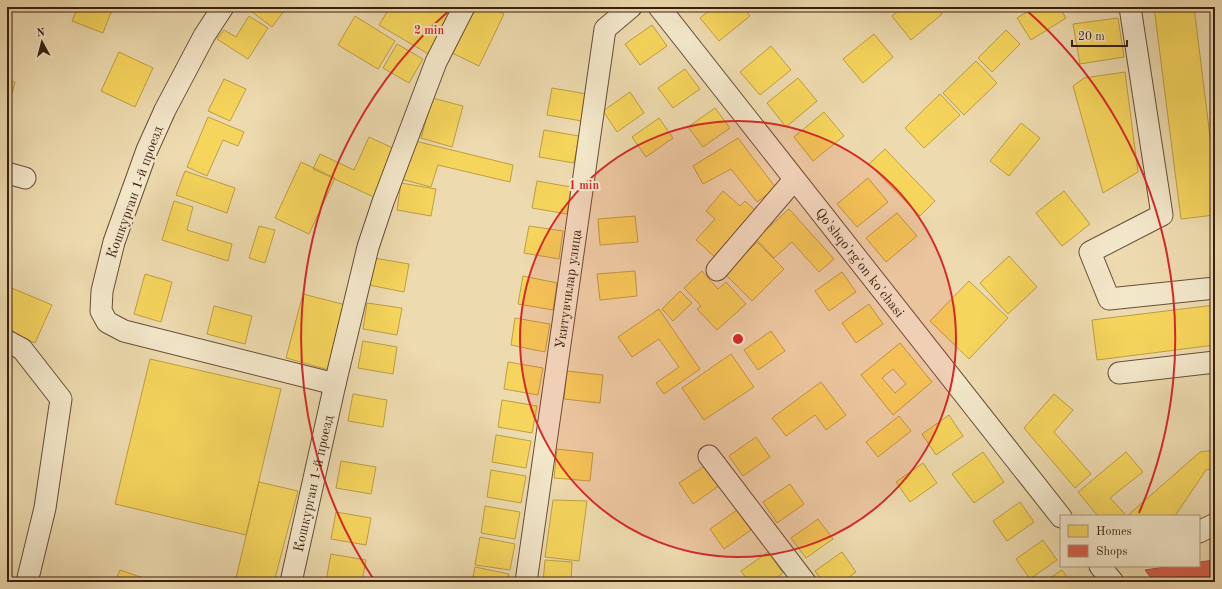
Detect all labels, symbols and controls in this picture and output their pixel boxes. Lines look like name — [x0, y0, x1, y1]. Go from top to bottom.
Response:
north arrow — [22, 22, 62, 62]
scale bar — [1072, 22, 1127, 48]
text: 2 min — [414, 25, 444, 37]
text: N — [36, 28, 46, 40]
text: 20 m — [1078, 31, 1105, 43]
street label: Кошкурган 1-й проезд — [104, 124, 165, 260]
text: 1 min — [569, 180, 599, 192]
street label: Qo'shqo'rg'on ko'chasi — [812, 206, 907, 320]
street label: Укитувчилар улица — [553, 228, 584, 350]
centre of rings — [731, 332, 745, 346]
street label: Кошкурган 1-й проезд — [292, 414, 336, 553]
legend — [1060, 515, 1200, 567]
text: Homes — [1096, 526, 1132, 538]
text: Shops — [1096, 546, 1127, 558]

